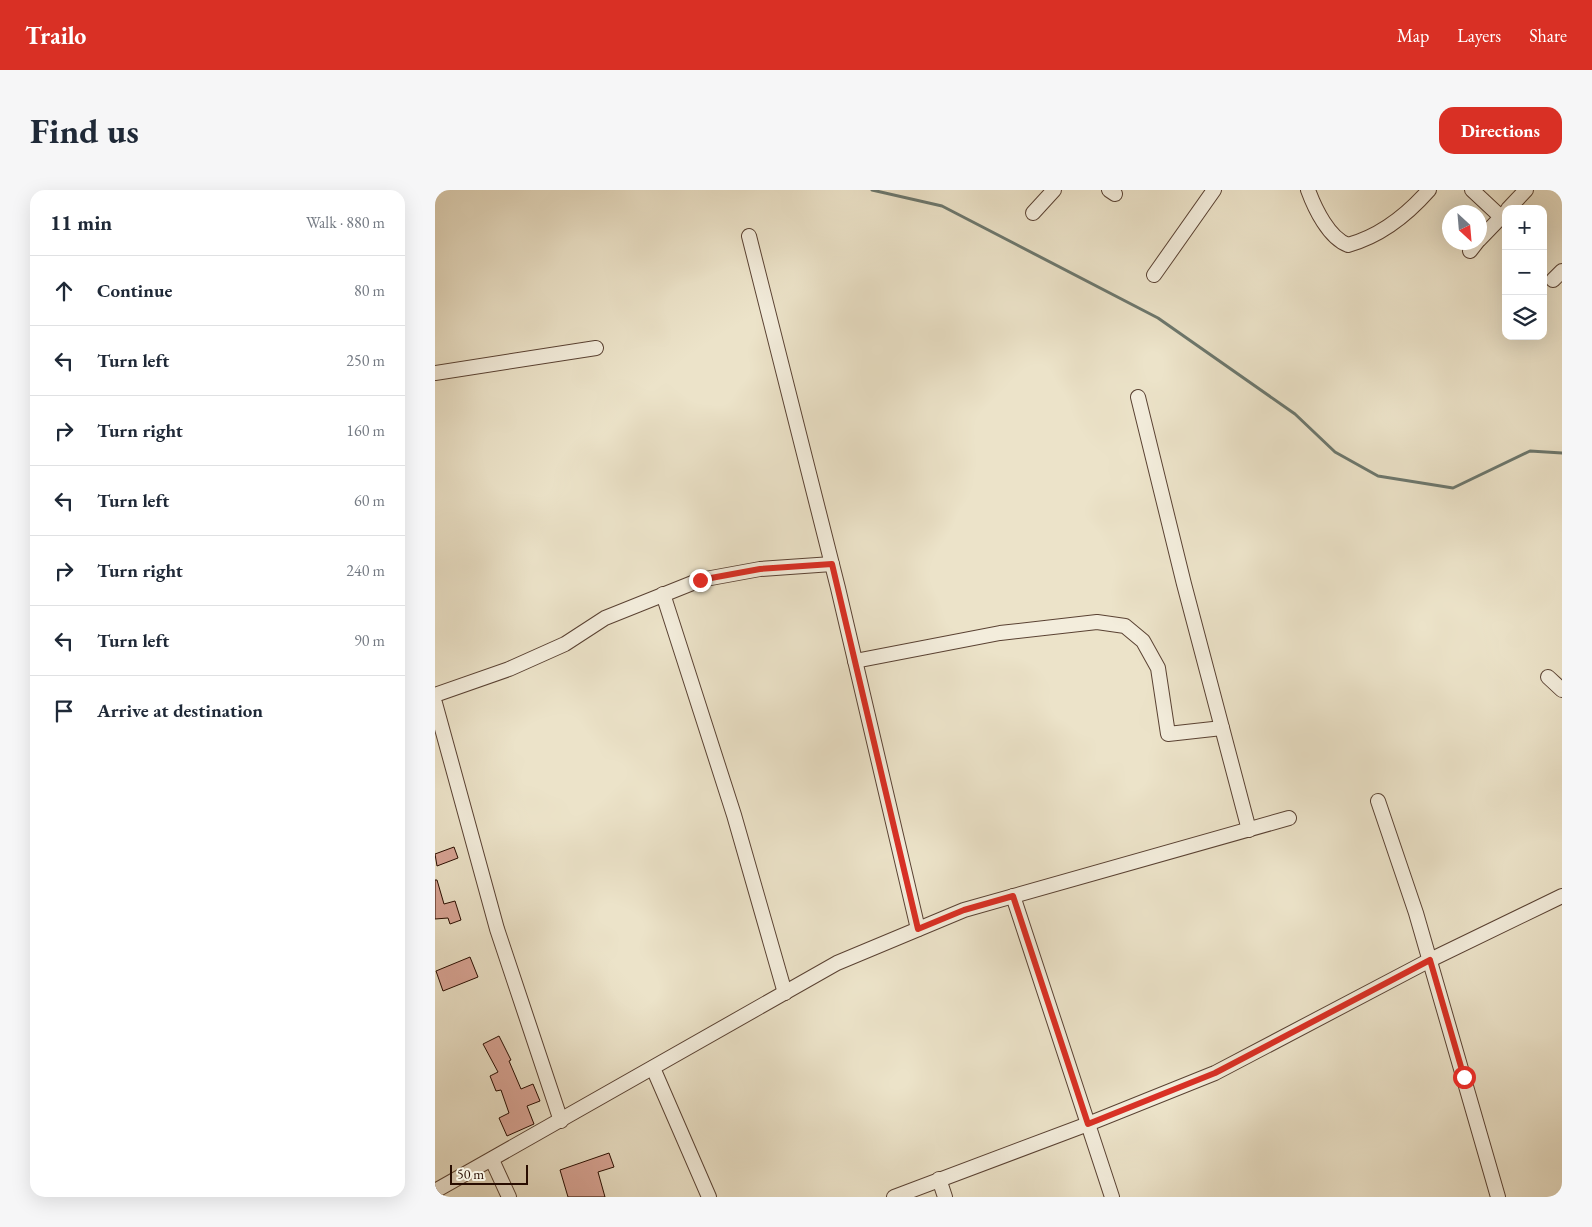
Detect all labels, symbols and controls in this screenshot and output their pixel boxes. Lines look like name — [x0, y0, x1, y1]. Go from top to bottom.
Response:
text: Trailo — [25, 20, 86, 51]
text: Map — [1397, 24, 1429, 47]
text: Layers — [1457, 24, 1501, 47]
text: Share — [1529, 24, 1567, 47]
button: Directions — [1439, 107, 1562, 154]
text: Find us — [30, 108, 139, 153]
north arrow — [1442, 205, 1487, 250]
map controls — [1502, 205, 1547, 340]
button: + — [1502, 205, 1547, 250]
text: 11 min — [50, 209, 112, 236]
text: Walk · 880 m — [306, 212, 385, 233]
button: − — [1502, 250, 1547, 295]
icon: ahead — [50, 277, 78, 305]
text: Continue — [97, 278, 172, 303]
text: 80 m — [354, 280, 385, 301]
button: layers — [1502, 295, 1547, 340]
icon: left — [50, 347, 78, 375]
text: Turn left — [97, 348, 169, 373]
text: 250 m — [346, 350, 385, 371]
icon: right — [50, 417, 78, 445]
text: Turn right — [97, 418, 183, 443]
text: 160 m — [346, 420, 385, 441]
icon: left — [50, 487, 78, 515]
text: Turn left — [97, 488, 169, 513]
text: 60 m — [354, 490, 385, 511]
icon: right — [50, 557, 78, 585]
text: Turn right — [97, 558, 183, 583]
text: 240 m — [346, 560, 385, 581]
route end — [689, 569, 712, 592]
icon: left — [50, 627, 78, 655]
text: Turn left — [97, 628, 169, 653]
text: 90 m — [354, 630, 385, 651]
icon: arrive — [50, 697, 78, 725]
text: Arrive at destination — [97, 698, 263, 723]
route start — [1453, 1066, 1476, 1089]
scale bar — [450, 1162, 527, 1185]
text: 50 m — [457, 1165, 484, 1183]

